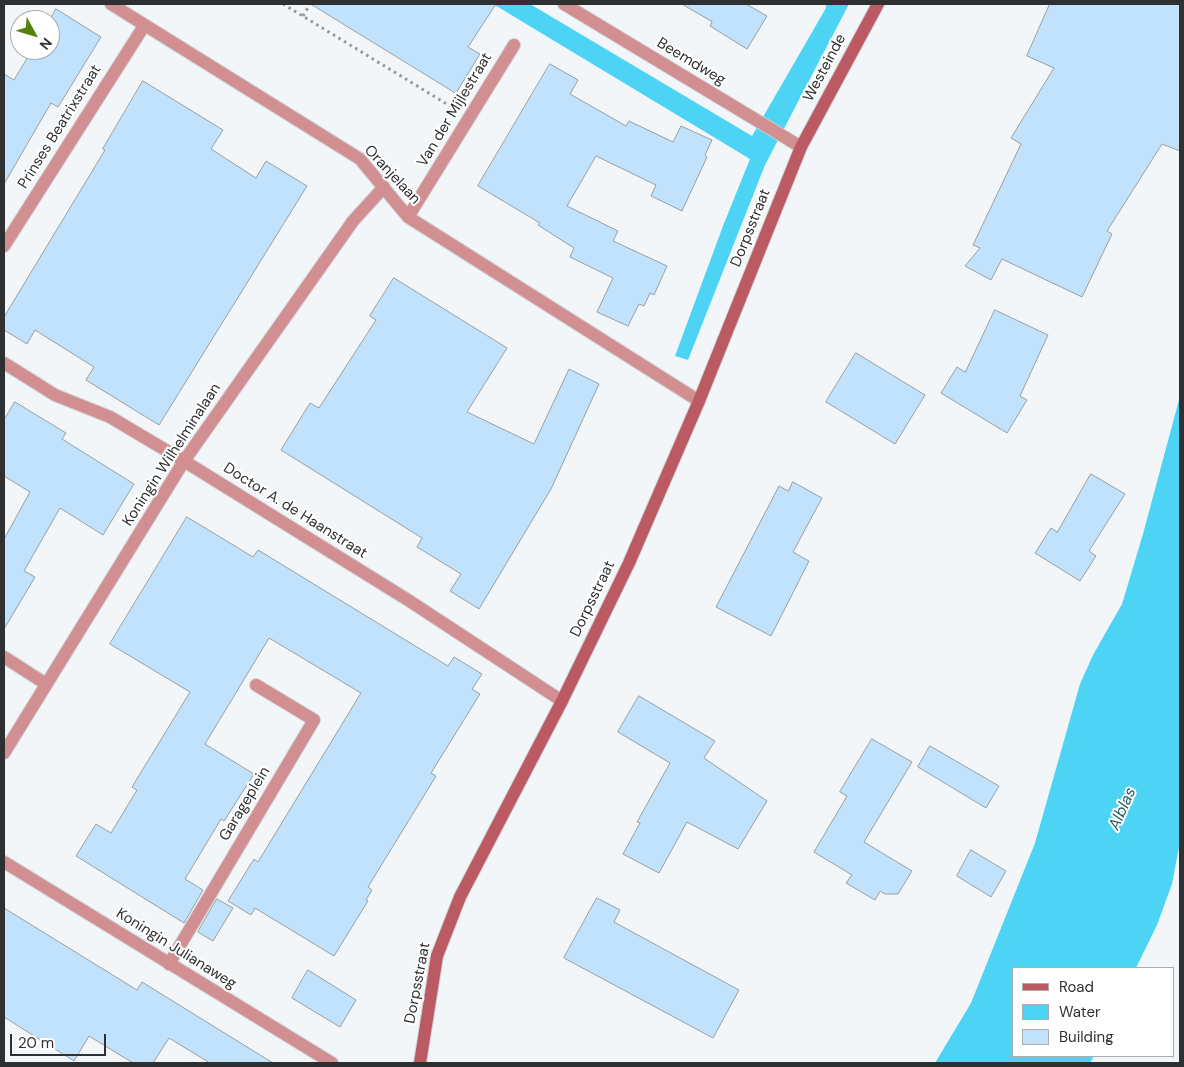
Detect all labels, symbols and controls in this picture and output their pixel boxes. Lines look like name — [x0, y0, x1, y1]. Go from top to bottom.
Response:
north arrow — [10, 10, 60, 60]
street label: Westeinde — [800, 31, 850, 105]
text: N — [36, 34, 56, 53]
street label: Beemdweg — [653, 34, 729, 90]
street label: Van der Mijlestraat — [414, 50, 496, 170]
street label: Prinses Beatrixstraat — [15, 62, 105, 192]
street label: Oranjelaan — [360, 142, 424, 208]
street label: Dorpsstraat — [727, 186, 775, 270]
street label: Koningin Wilhelminalaan — [119, 380, 225, 530]
street label: Doctor A. de Haanstraat — [220, 459, 370, 563]
street label: Dorpsstraat — [567, 558, 619, 640]
street label: Garageplein — [216, 764, 274, 844]
water label: Alblas — [1105, 785, 1141, 833]
street label: Koningin Julianaweg — [113, 905, 239, 993]
street label: Dorpsstraat — [401, 941, 435, 1025]
legend — [1012, 967, 1174, 1057]
text: Road — [1059, 977, 1094, 997]
text: Water — [1059, 1002, 1100, 1022]
scale bar — [12, 1024, 109, 1056]
text: Building — [1059, 1027, 1114, 1047]
text: 20 m — [18, 1033, 54, 1053]

